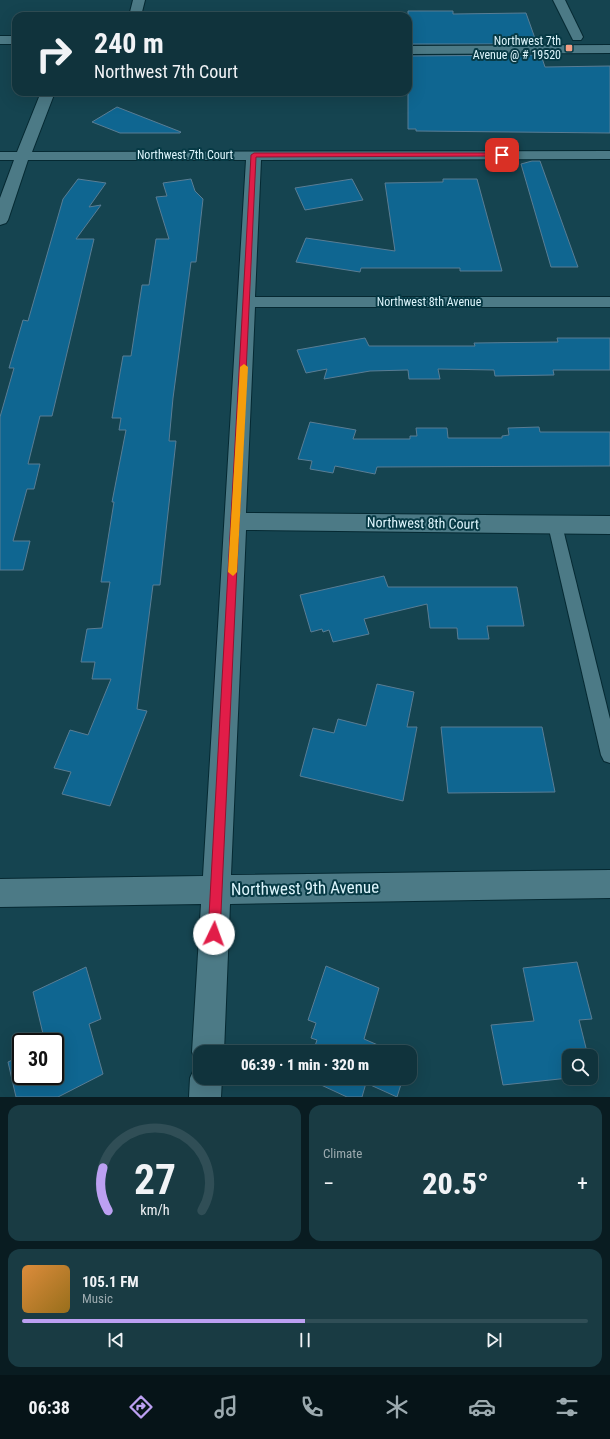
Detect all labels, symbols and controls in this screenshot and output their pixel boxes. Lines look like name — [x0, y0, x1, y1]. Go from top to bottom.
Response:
text: 240 m — [94, 27, 164, 60]
icon: right — [28, 28, 80, 80]
place label: Northwest 7th Avenue @ # 19520 — [473, 34, 561, 62]
marker: Northwest 7th Avenue @ # 19520 — [564, 43, 574, 53]
text: Northwest 7th Court — [94, 61, 238, 82]
pin — [485, 138, 519, 172]
icon: arrive — [491, 144, 513, 166]
street label: Northwest 7th Court — [137, 148, 234, 162]
street label: Northwest 8th Avenue — [377, 295, 482, 309]
street label: Northwest 8th Court — [367, 514, 479, 532]
street label: Northwest 9th Avenue — [231, 877, 379, 899]
position arrow — [193, 913, 235, 955]
speed limit sign: 30 — [12, 1033, 64, 1085]
map controls — [562, 1049, 598, 1085]
button: search — [562, 1049, 598, 1085]
text: 06:39 · 1 min · 320 m — [241, 1056, 369, 1074]
text: Climate — [323, 1146, 362, 1161]
text: 27 — [133, 1155, 176, 1204]
text: 20.5° — [422, 1166, 489, 1201]
text: − — [323, 1171, 334, 1196]
text: + — [577, 1171, 588, 1196]
text: km/h — [140, 1202, 169, 1218]
text: 105.1 FM — [82, 1273, 139, 1291]
text: Music — [82, 1291, 113, 1306]
icon: previous — [105, 1329, 127, 1351]
icon: pause — [294, 1329, 316, 1351]
icon: next — [483, 1329, 505, 1351]
icon: directions — [127, 1393, 155, 1421]
icon: music — [212, 1393, 240, 1421]
icon: phone — [298, 1393, 326, 1421]
icon: climate — [383, 1393, 411, 1421]
icon: car — [468, 1393, 496, 1421]
icon: filters — [553, 1393, 581, 1421]
text: 06:38 — [29, 1397, 70, 1418]

